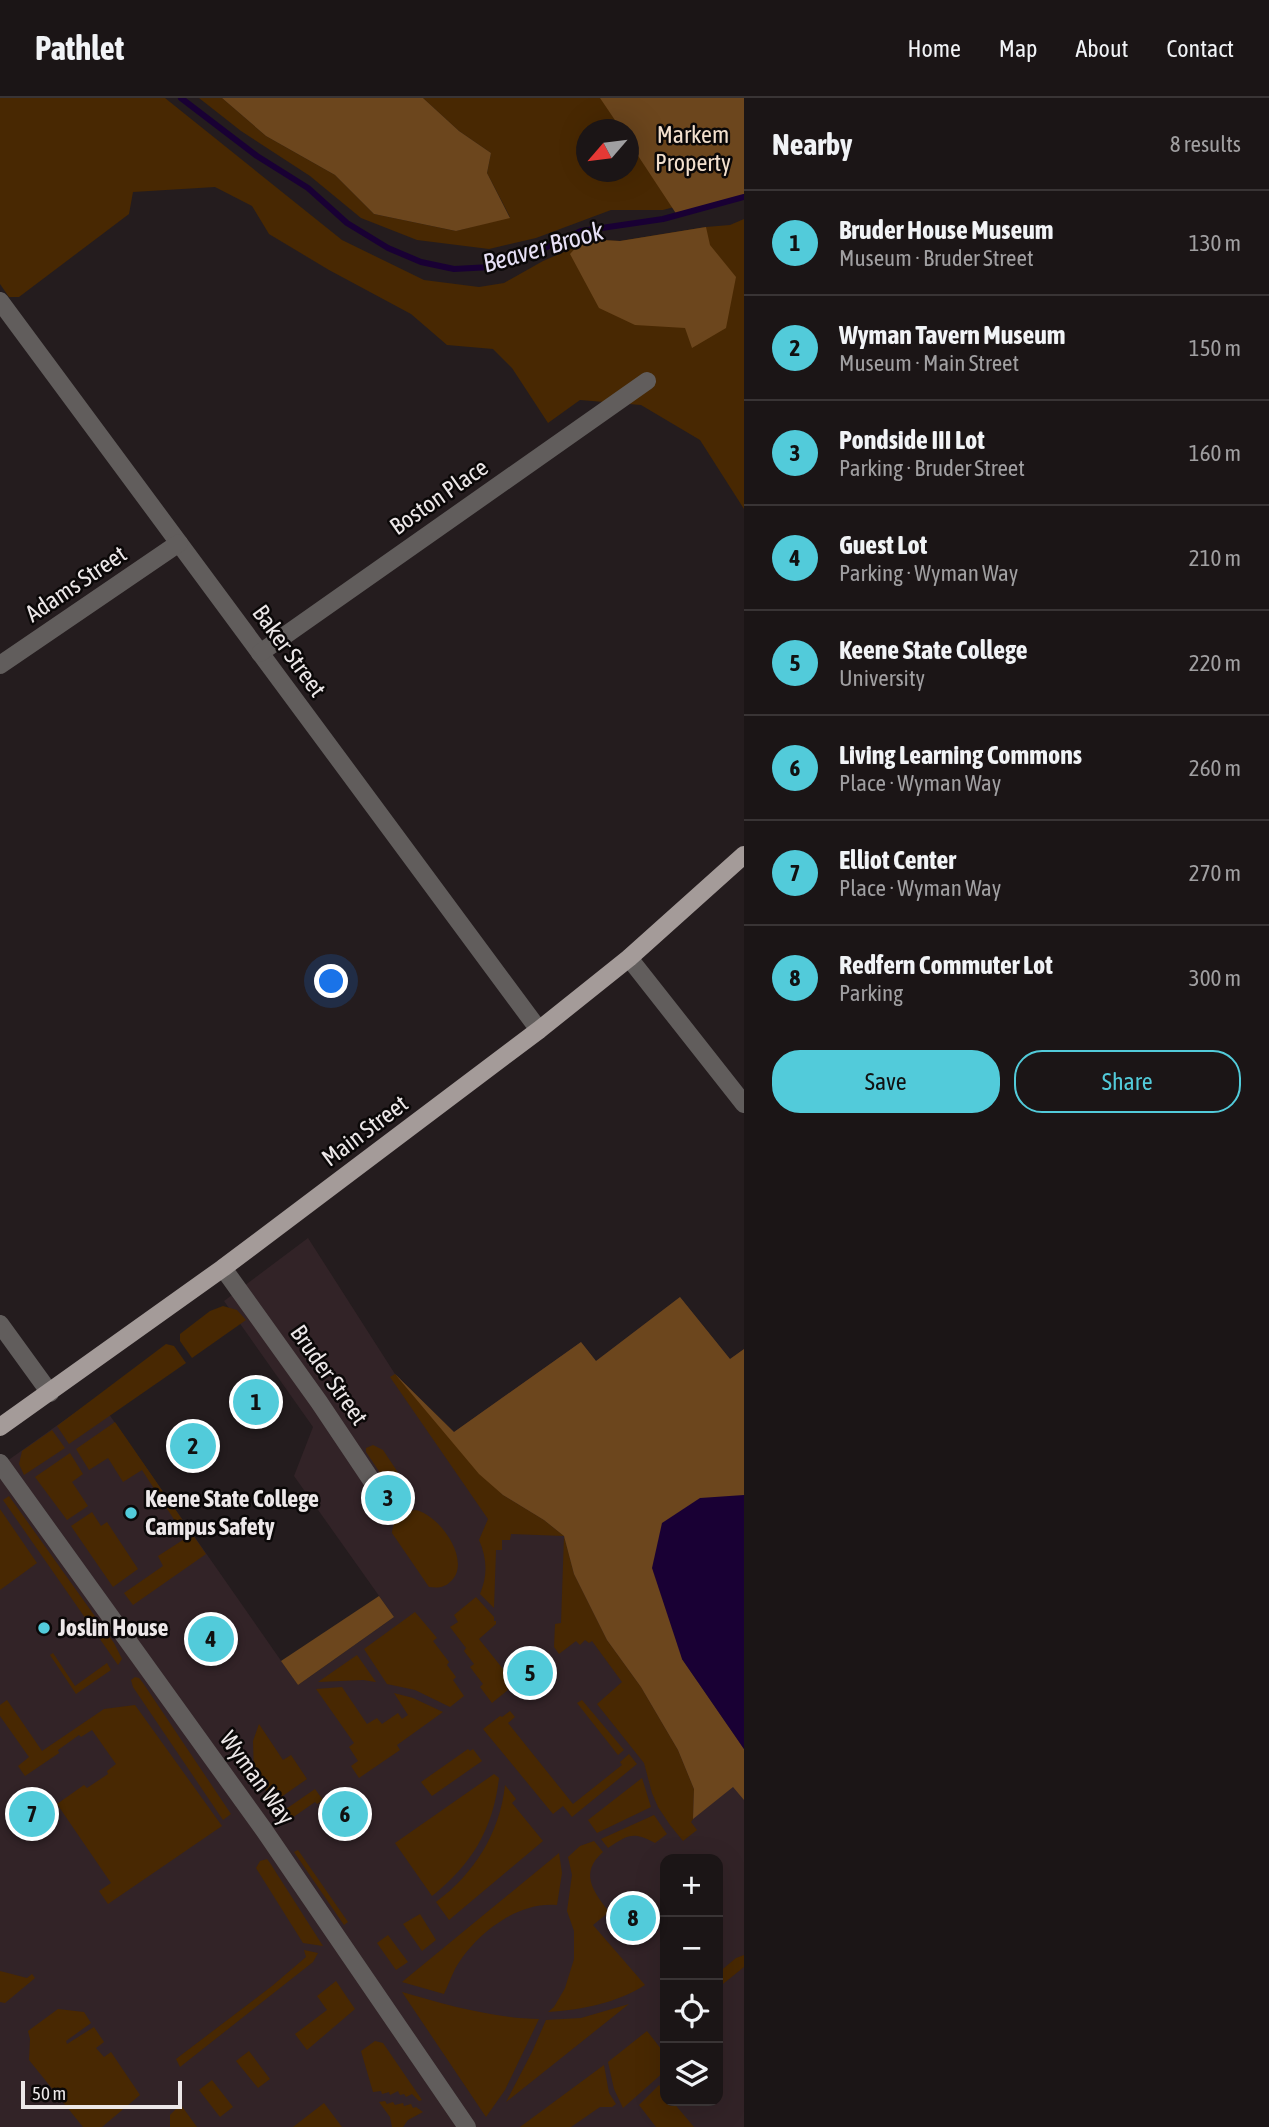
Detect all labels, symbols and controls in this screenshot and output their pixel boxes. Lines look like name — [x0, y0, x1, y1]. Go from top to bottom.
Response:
text: Pathlet — [35, 29, 124, 67]
text: Home — [907, 35, 961, 62]
text: Map — [999, 35, 1037, 62]
text: About — [1075, 35, 1128, 62]
text: Contact — [1166, 35, 1234, 62]
north arrow — [576, 119, 639, 182]
park label: Markem Property — [655, 121, 731, 176]
text: Nearby — [772, 127, 852, 161]
text: 8 results — [1170, 131, 1241, 157]
water label: Beaver Brook — [479, 215, 607, 279]
text: Bruder House Museum — [839, 215, 1054, 245]
text: 1 — [790, 230, 800, 256]
text: 130 m — [1189, 230, 1241, 256]
text: Museum · Bruder Street — [839, 245, 1034, 271]
text: Wyman Tavern Museum — [839, 320, 1066, 350]
text: 2 — [790, 335, 800, 361]
text: 150 m — [1189, 335, 1241, 361]
text: Museum · Main Street — [839, 350, 1019, 376]
text: Pondside III Lot — [839, 425, 985, 455]
text: 3 — [790, 440, 800, 466]
text: 160 m — [1189, 440, 1241, 466]
street label: Boston Place — [385, 453, 493, 540]
text: Parking · Bruder Street — [839, 455, 1025, 481]
text: Guest Lot — [839, 530, 927, 560]
street label: Adams Street — [20, 540, 131, 627]
text: 4 — [790, 545, 800, 571]
text: 210 m — [1189, 545, 1241, 571]
text: Parking · Wyman Way — [839, 560, 1018, 586]
street label: Baker Street — [247, 600, 332, 702]
text: Keene State College — [839, 635, 1027, 665]
text: 5 — [790, 650, 800, 676]
text: 220 m — [1189, 650, 1241, 676]
text: University — [839, 665, 925, 691]
text: Living Learning Commons — [839, 740, 1082, 770]
text: 6 — [790, 755, 800, 781]
text: 260 m — [1189, 755, 1241, 781]
text: Place · Wyman Way — [839, 770, 1001, 796]
text: Elliot Center — [839, 845, 956, 875]
text: 7 — [790, 860, 800, 886]
text: 270 m — [1189, 860, 1241, 886]
text: Place · Wyman Way — [839, 875, 1001, 901]
text: Redfern Commuter Lot — [839, 950, 1053, 980]
your location — [314, 964, 348, 998]
text: 8 — [790, 965, 800, 991]
text: 300 m — [1189, 965, 1241, 991]
text: Parking — [839, 980, 903, 1006]
button: Save — [772, 1050, 1000, 1113]
button: Share — [1014, 1050, 1241, 1113]
street label: Main Street — [317, 1090, 413, 1172]
street label: Bruder Street — [285, 1320, 374, 1430]
pin: 1 — [233, 1376, 279, 1428]
pin: 2 — [170, 1420, 216, 1472]
pin: 3 — [365, 1472, 411, 1524]
place label: Keene State College Campus Safety — [145, 1485, 319, 1540]
marker: Keene State College Campus Safety — [123, 1505, 139, 1521]
pin: 4 — [188, 1613, 234, 1665]
place label: Joslin House — [57, 1614, 169, 1641]
marker: Joslin House — [36, 1620, 52, 1636]
pin: 5 — [507, 1647, 553, 1699]
street label: Wyman Way — [215, 1726, 300, 1830]
pin: 7 — [9, 1788, 55, 1840]
pin: 6 — [322, 1788, 368, 1840]
map controls — [660, 1854, 723, 2106]
button: + — [660, 1854, 723, 1917]
pin: 8 — [610, 1892, 656, 1944]
button: − — [660, 1917, 723, 1980]
button: locate — [660, 1980, 723, 2043]
button: layers — [660, 2043, 723, 2106]
scale bar — [21, 2078, 182, 2110]
text: 50 m — [32, 2082, 66, 2104]

